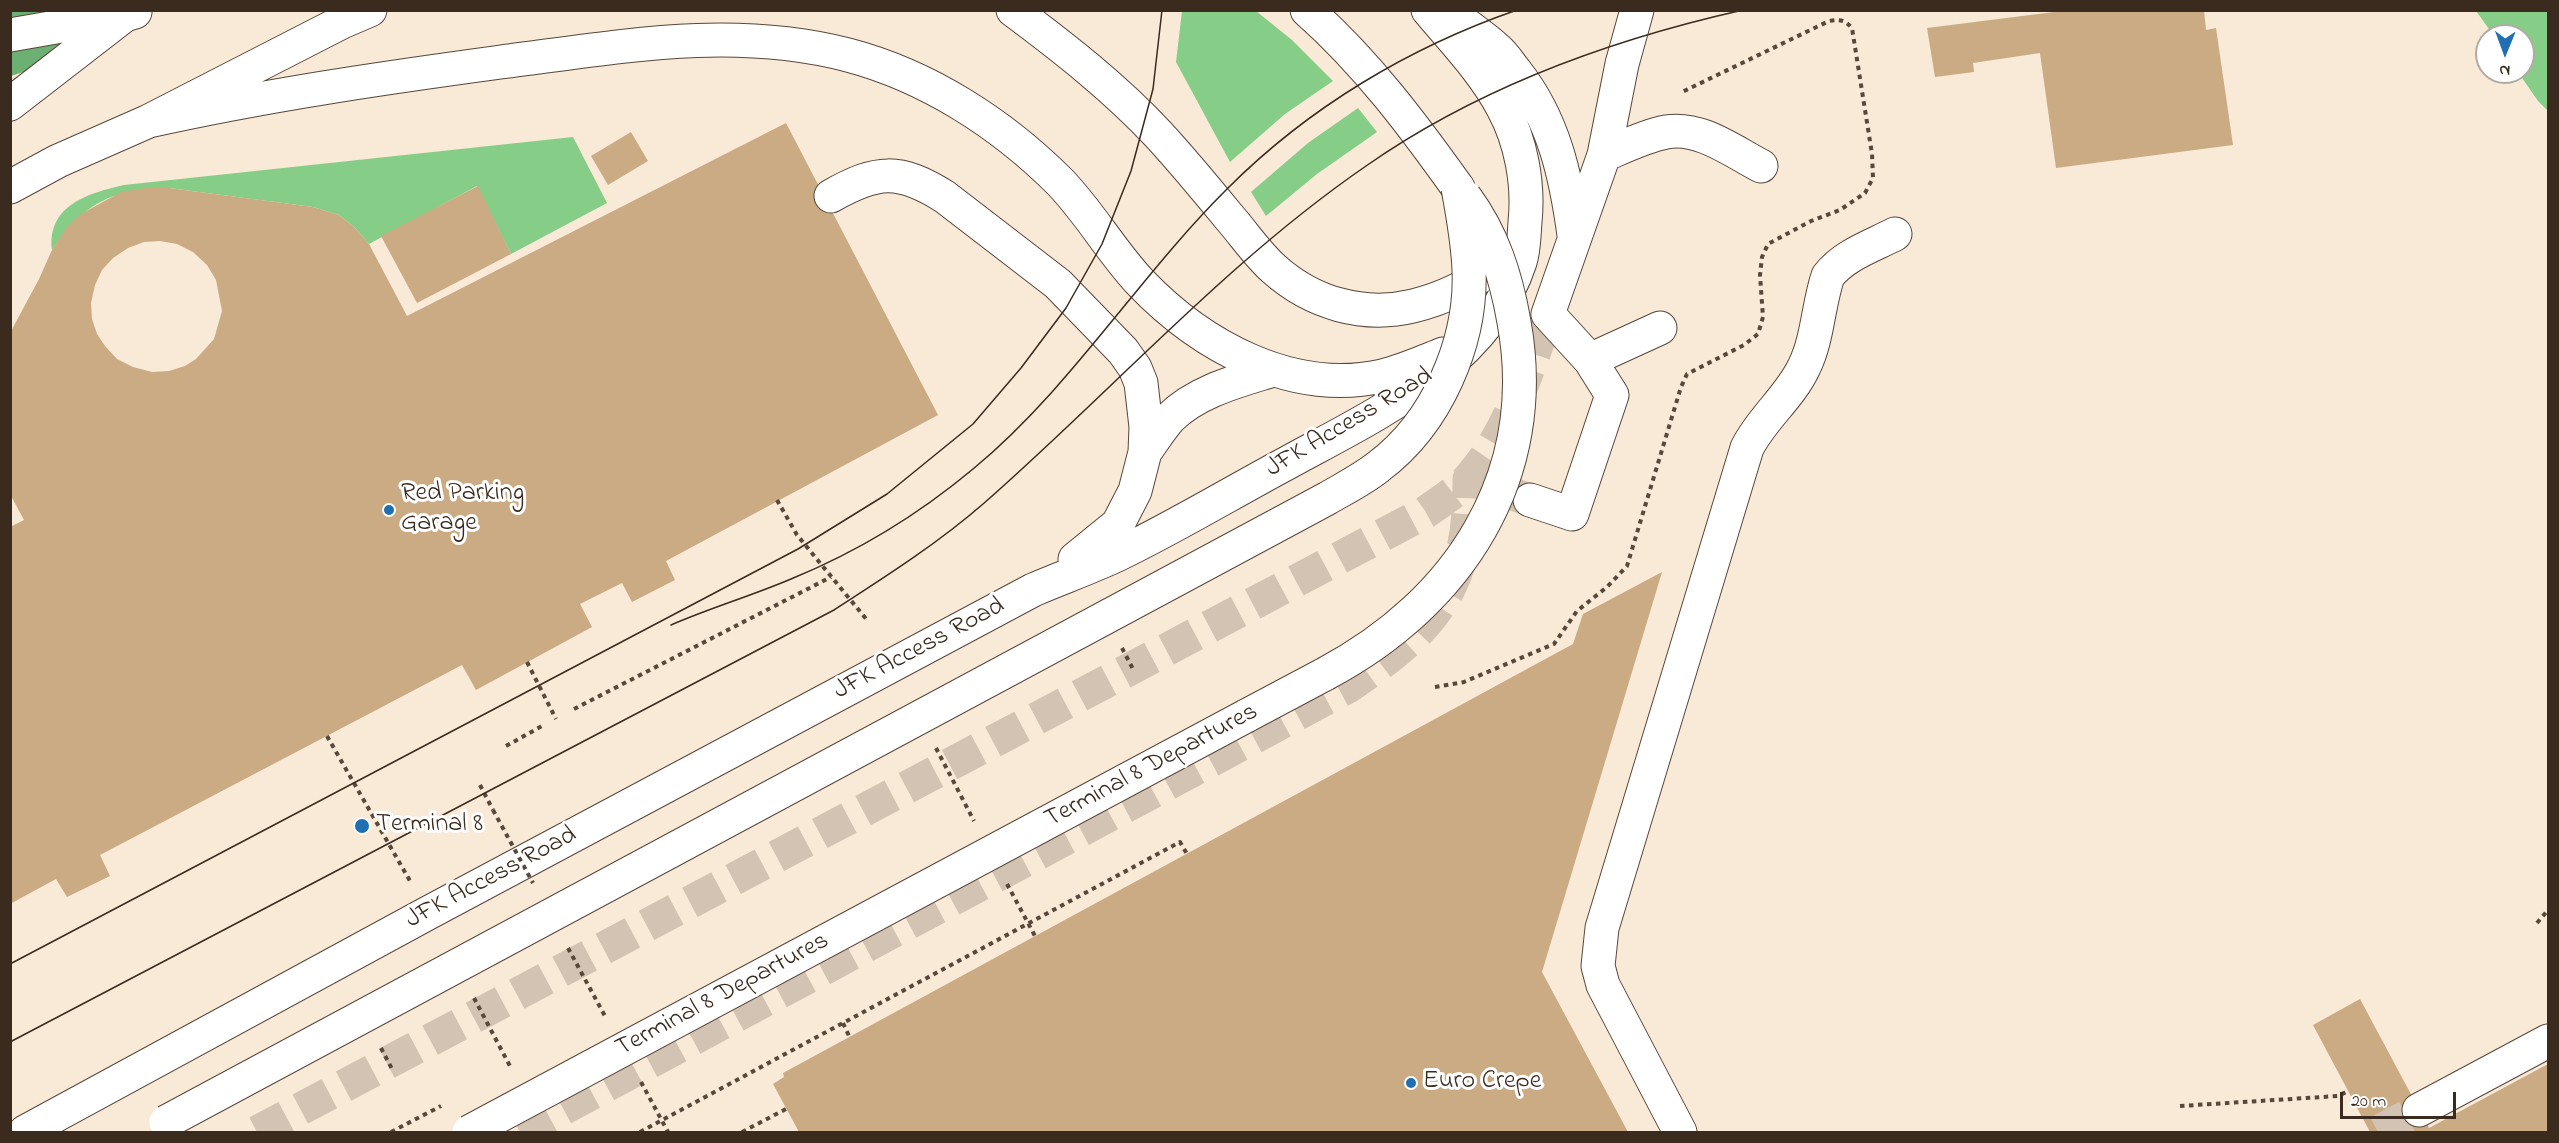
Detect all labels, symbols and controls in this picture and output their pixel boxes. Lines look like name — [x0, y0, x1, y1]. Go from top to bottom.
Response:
north arrow — [2475, 24, 2535, 84]
text: N — [2499, 58, 2510, 82]
street label: JFK Access Road — [1261, 362, 1439, 486]
place label: Red Parking Garage — [401, 479, 524, 540]
marker: Red Parking Garage — [382, 503, 396, 517]
street label: JFK Access Road — [829, 592, 1011, 708]
street label: Terminal 8 Departures — [1040, 698, 1264, 836]
place label: Terminal 8 — [376, 810, 483, 842]
marker: Terminal 8 — [353, 817, 371, 835]
street label: JFK Access Road — [401, 821, 583, 937]
street label: Terminal 8 Departures — [611, 927, 835, 1065]
place label: Euro Crepe — [1423, 1067, 1541, 1099]
marker: Euro Crepe — [1404, 1076, 1418, 1090]
scale bar — [2343, 1080, 2458, 1118]
text: 20 m — [2351, 1089, 2386, 1115]

